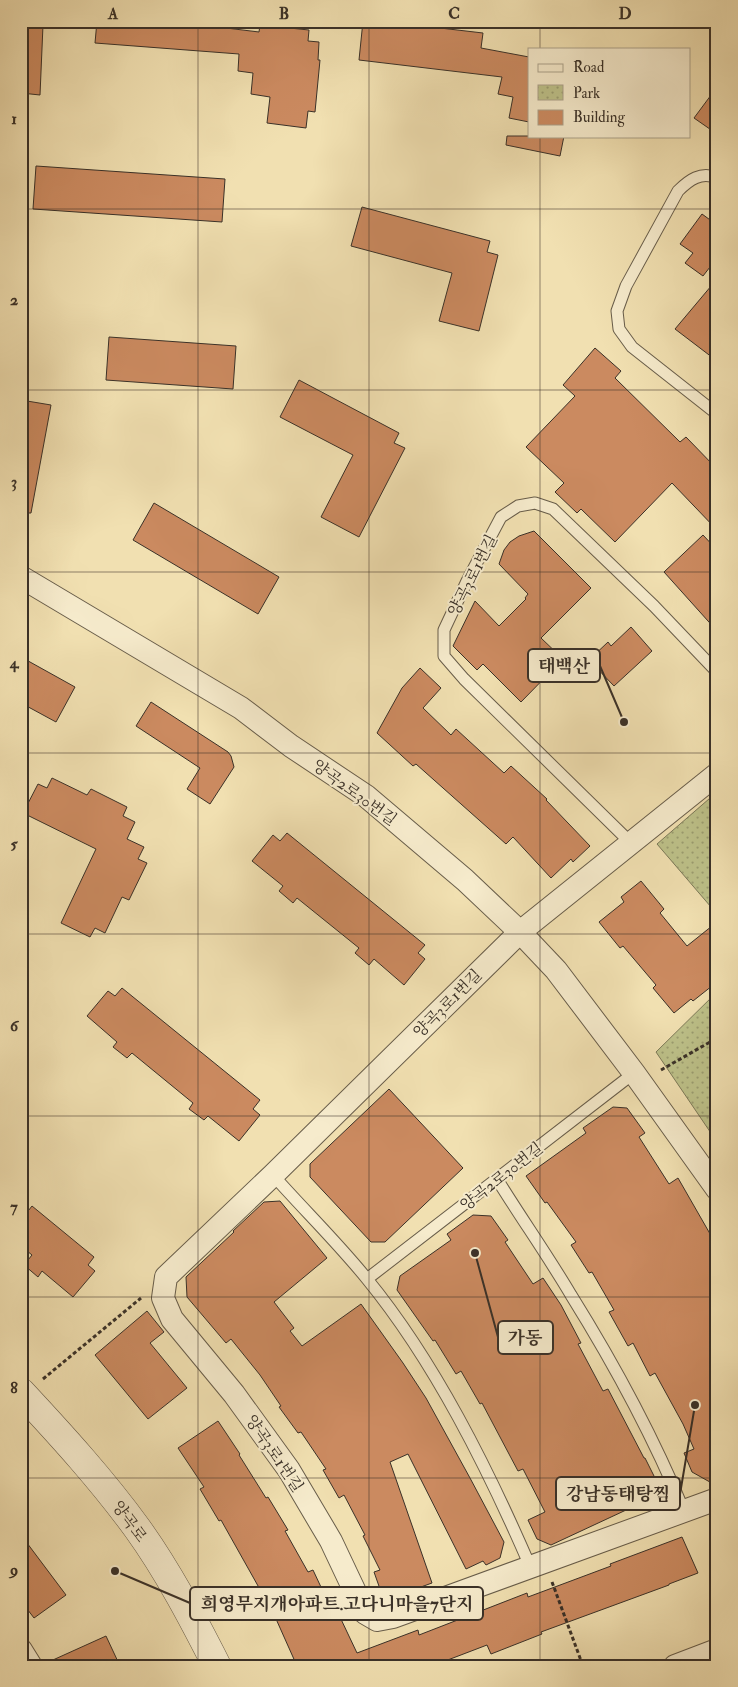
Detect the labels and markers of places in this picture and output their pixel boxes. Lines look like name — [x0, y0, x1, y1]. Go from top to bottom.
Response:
callout: 태백산 — [528, 649, 600, 682]
callout: 가동 — [498, 1321, 553, 1354]
callout: 강남동태탕찜 — [556, 1477, 680, 1510]
callout: 희영무지개아파트.고다니마을7단지 — [190, 1587, 483, 1620]

